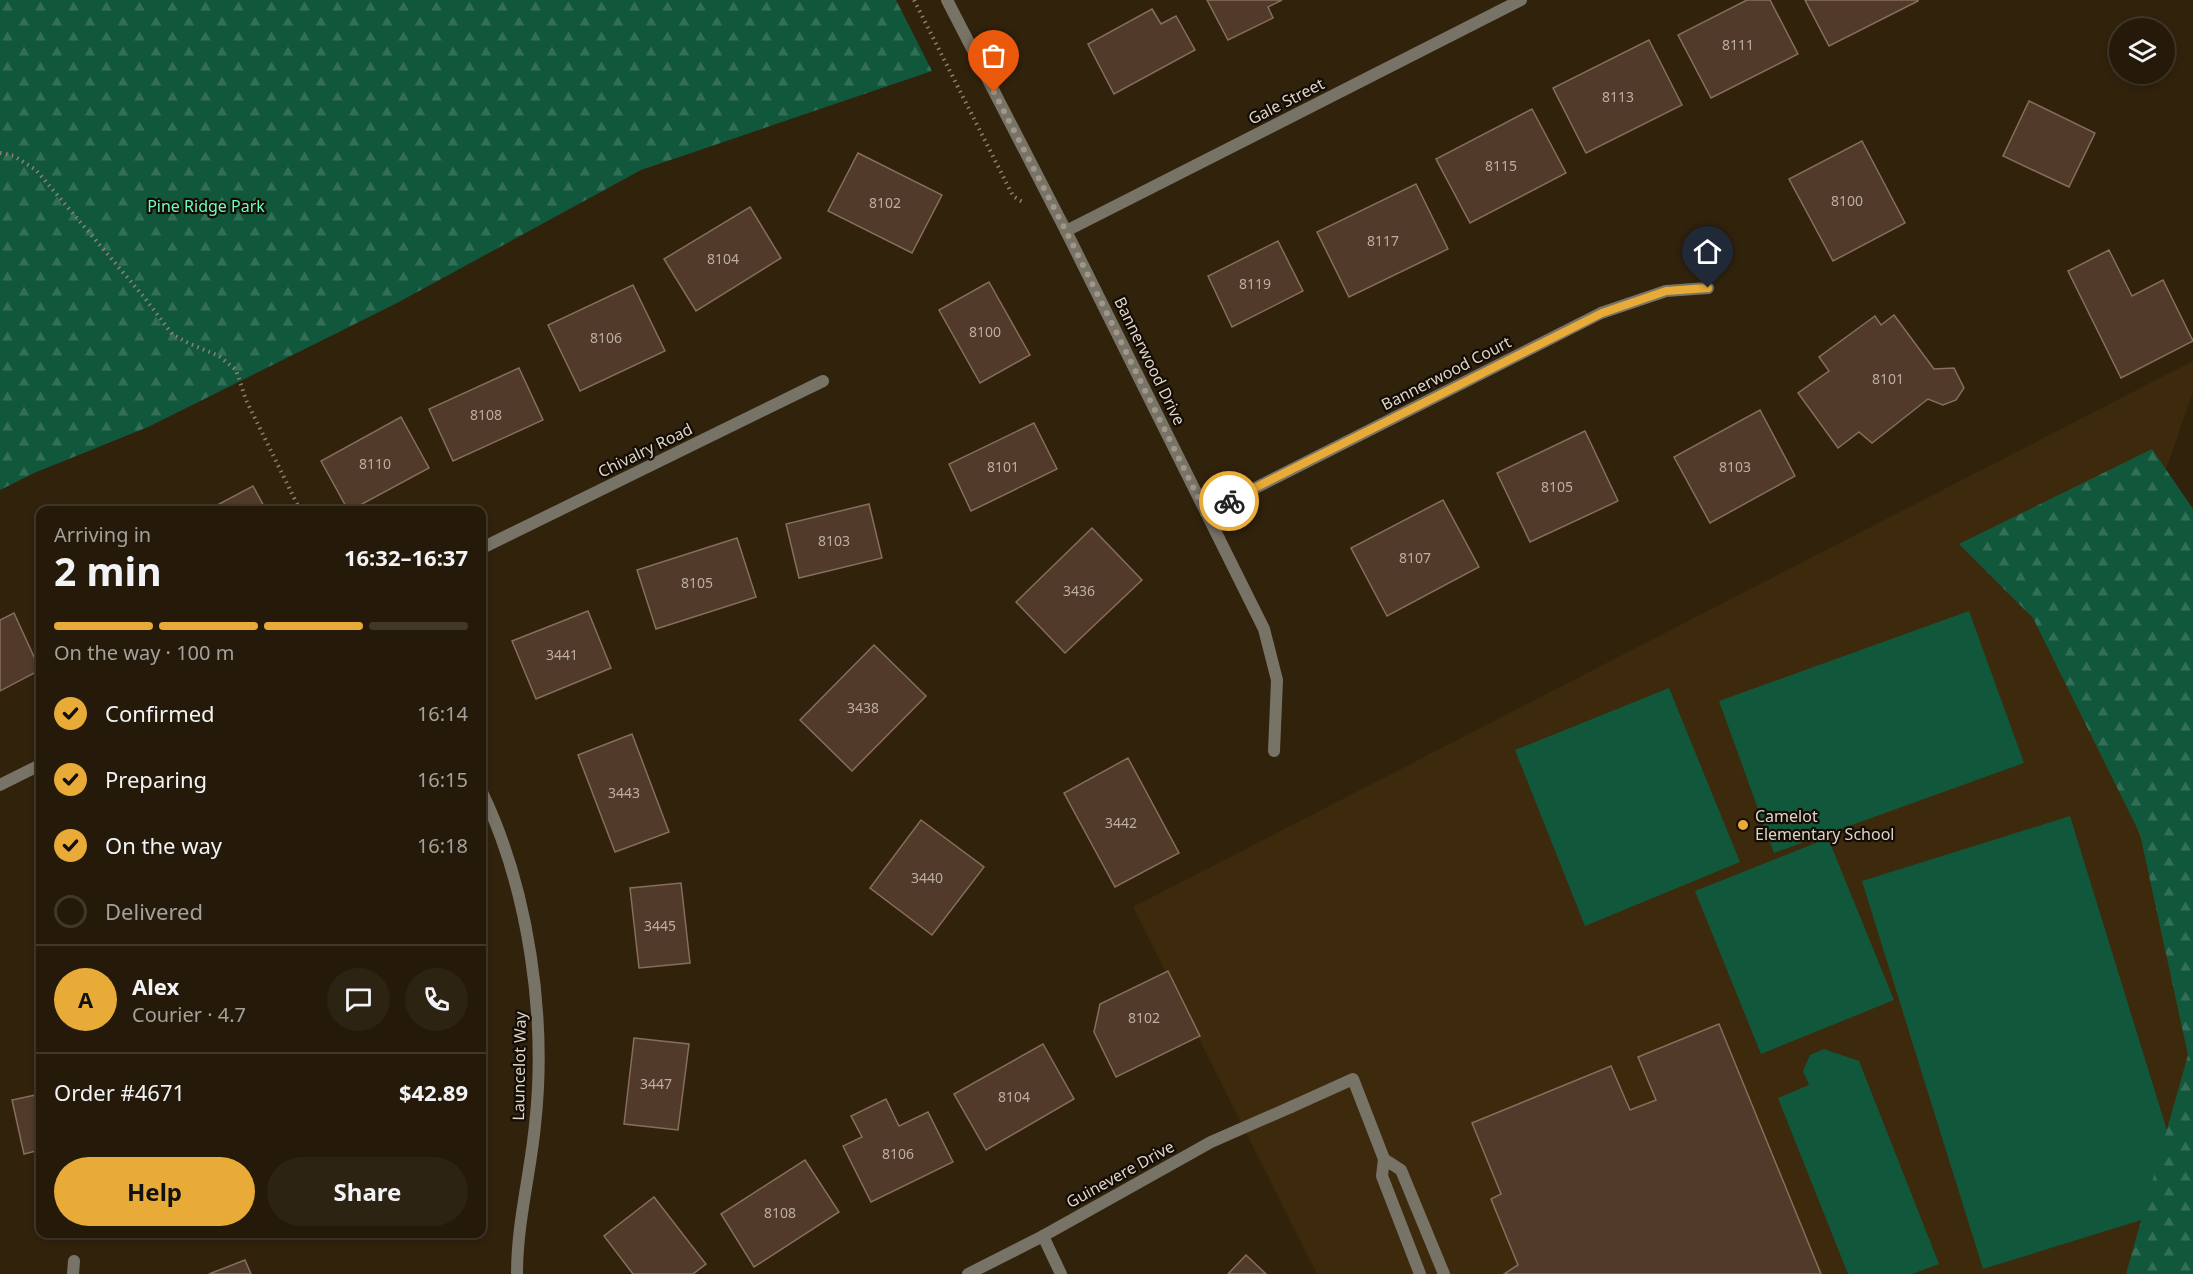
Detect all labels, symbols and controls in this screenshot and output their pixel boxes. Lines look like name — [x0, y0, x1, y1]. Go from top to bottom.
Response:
map controls — [2109, 18, 2175, 84]
button: layers — [2109, 18, 2175, 84]
pin — [968, 30, 1019, 92]
house number: 8111 — [1722, 35, 1754, 54]
icon: bag — [977, 39, 1010, 72]
street label: Gale Street — [1244, 72, 1328, 130]
house number: 8113 — [1602, 87, 1634, 106]
house number: 8115 — [1485, 156, 1517, 175]
house number: 8100 — [1831, 191, 1863, 210]
house number: 8102 — [869, 193, 901, 212]
park label: Pine Ridge Park — [147, 195, 265, 217]
pin — [1682, 226, 1733, 288]
house number: 8117 — [1367, 231, 1399, 250]
icon: home — [1691, 235, 1724, 268]
house number: 8104 — [707, 249, 739, 268]
house number: 8119 — [1239, 274, 1271, 293]
street label: Bannerwood Drive — [1109, 293, 1191, 429]
house number: 8100 — [969, 322, 1001, 341]
house number: 8106 — [590, 328, 622, 347]
street label: Bannerwood Court — [1377, 331, 1515, 415]
house number: 8101 — [1872, 369, 1904, 388]
house number: 8108 — [470, 405, 502, 424]
street label: Chivalry Road — [594, 418, 696, 482]
house number: 8110 — [359, 454, 391, 473]
house number: 8101 — [987, 457, 1019, 476]
house number: 8103 — [1719, 457, 1751, 476]
courier — [1199, 471, 1259, 531]
house number: 8105 — [1541, 477, 1573, 496]
icon: bike — [1213, 485, 1246, 518]
text: Arriving in — [54, 521, 151, 548]
house number: 8103 — [818, 531, 850, 550]
text: 16:32–16:37 — [344, 542, 468, 572]
text: 2 min — [54, 544, 161, 597]
house number: 8107 — [1399, 548, 1431, 567]
house number: 8105 — [681, 573, 713, 592]
house number: 3436 — [1063, 581, 1095, 600]
text: On the way · 100 m — [54, 639, 234, 666]
house number: 3441 — [546, 645, 578, 664]
icon: check — [54, 697, 87, 730]
text: Confirmed — [105, 698, 215, 728]
house number: 3438 — [847, 698, 879, 717]
text: 16:14 — [417, 700, 468, 727]
icon: check — [54, 763, 87, 796]
text: Preparing — [105, 764, 207, 794]
text: 16:15 — [417, 766, 468, 793]
house number: 3443 — [608, 783, 640, 802]
place label: Camelot Elementary School — [1755, 805, 1894, 845]
house number: 3442 — [1105, 813, 1137, 832]
marker: Camelot Elementary School — [1736, 818, 1750, 832]
icon: check — [54, 829, 87, 862]
text: On the way — [105, 830, 222, 860]
text: 16:18 — [417, 832, 468, 859]
house number: 3440 — [911, 868, 943, 887]
text: Delivered — [105, 896, 203, 926]
house number: 3445 — [644, 916, 676, 935]
button: chat — [327, 968, 390, 1031]
button: phone — [405, 968, 468, 1031]
text: Alex — [132, 971, 179, 1001]
text: A — [78, 984, 93, 1014]
text: Courier · 4.7 — [132, 1001, 246, 1028]
house number: 8102 — [1128, 1008, 1160, 1027]
street label: Launcelot Way — [507, 1010, 531, 1121]
house number: 3447 — [640, 1074, 672, 1093]
text: Order #4671 — [54, 1077, 185, 1107]
text: $42.89 — [399, 1077, 468, 1107]
house number: 8104 — [998, 1087, 1030, 1106]
street label: Guinevere Drive — [1062, 1135, 1178, 1213]
house number: 8106 — [882, 1144, 914, 1163]
button: Help — [54, 1157, 255, 1226]
button: Share — [267, 1157, 468, 1226]
house number: 8108 — [764, 1203, 796, 1222]

